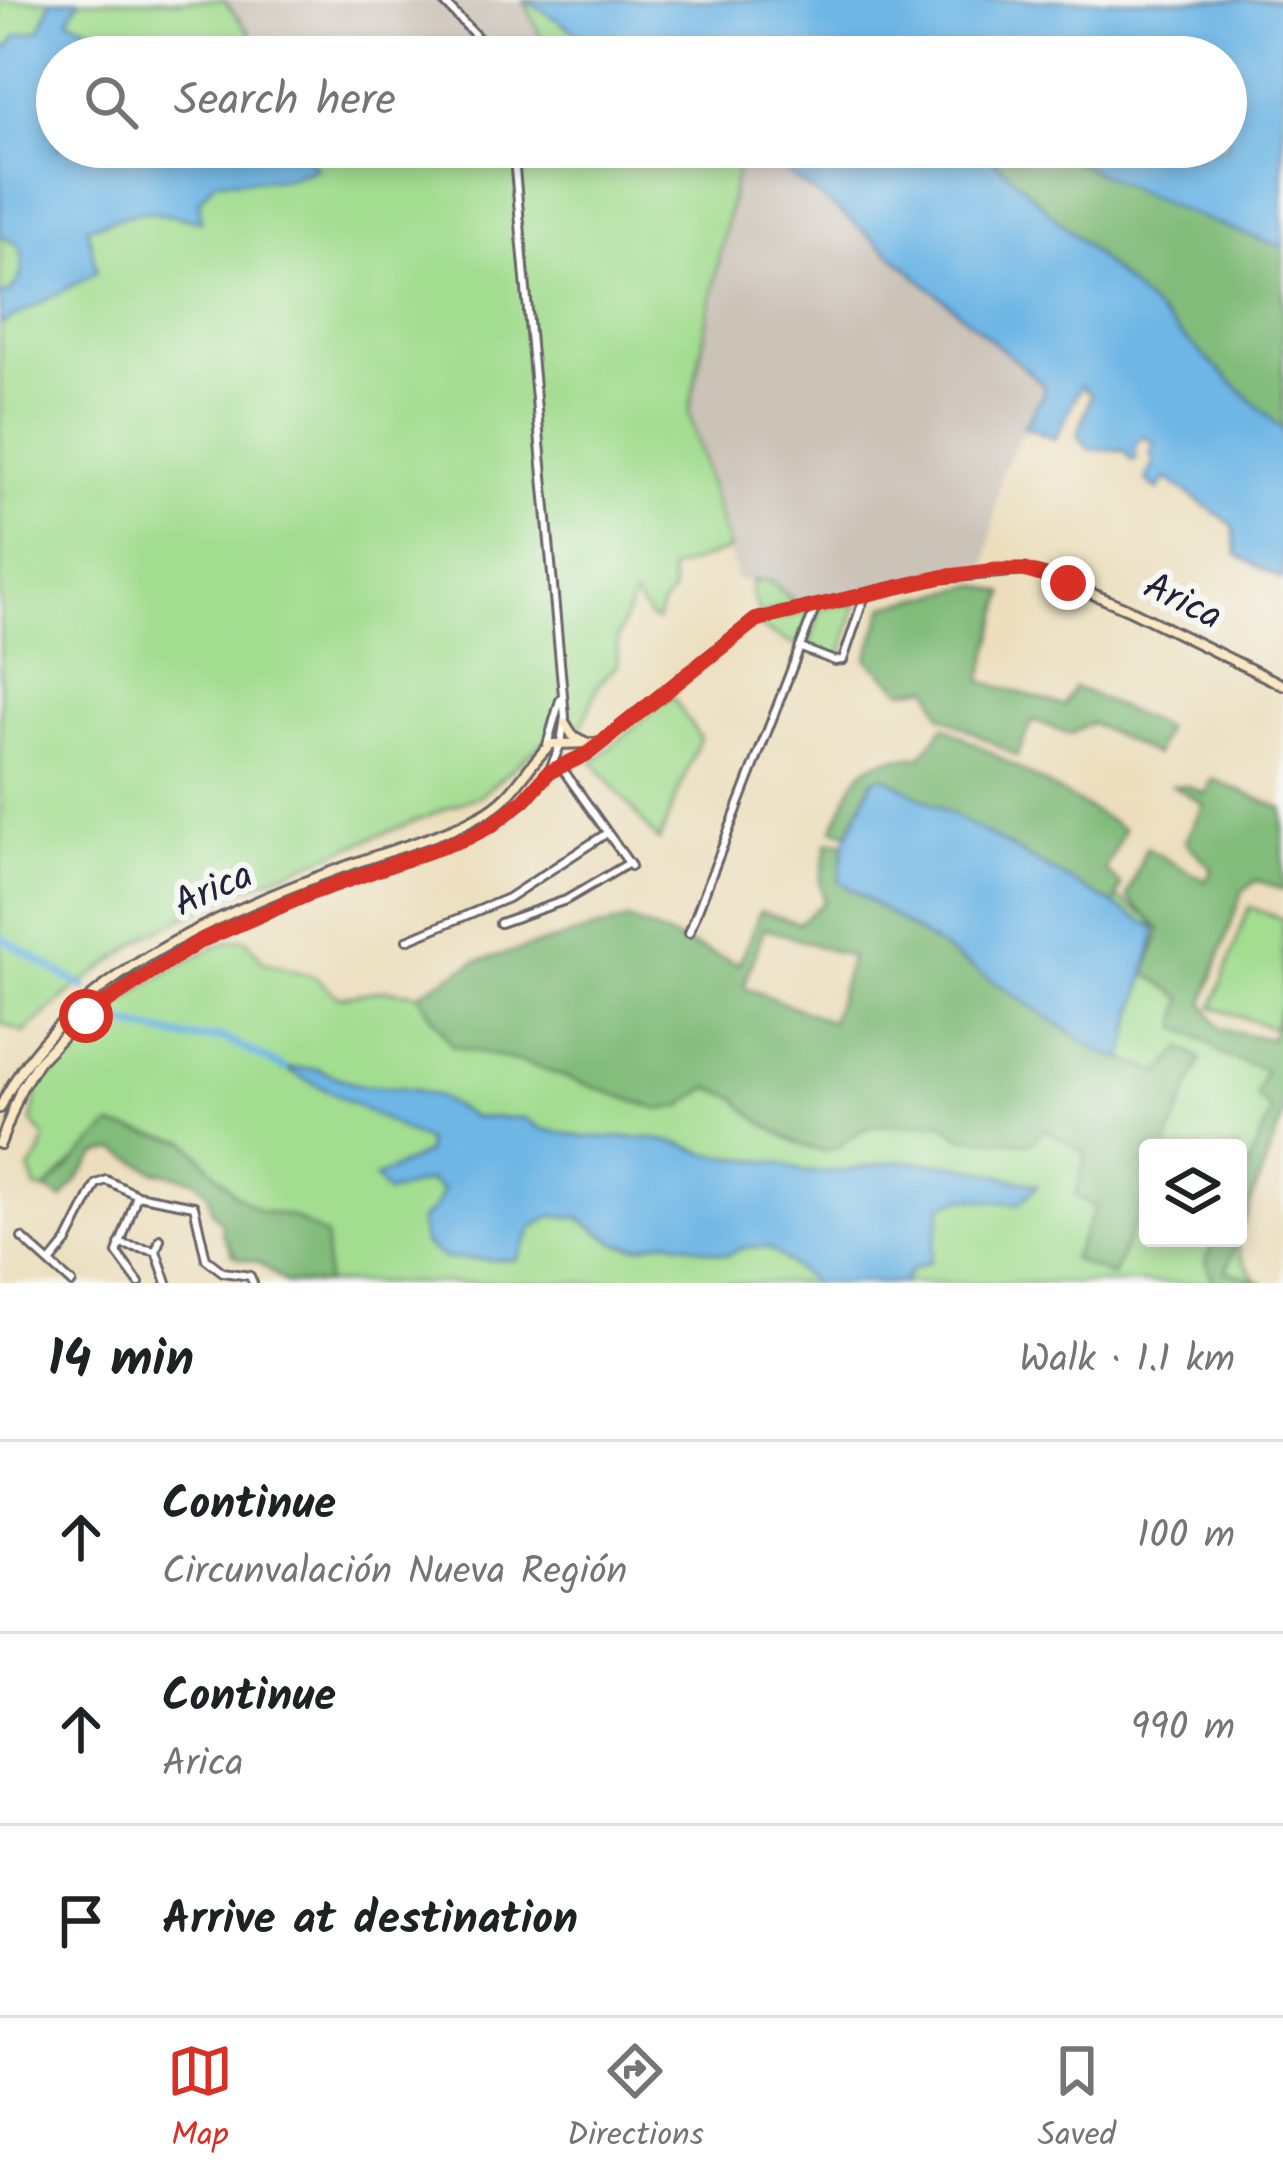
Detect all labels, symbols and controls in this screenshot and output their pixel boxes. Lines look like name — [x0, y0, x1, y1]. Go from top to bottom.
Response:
search box — [36, 36, 1247, 168]
text: Search here — [174, 66, 396, 138]
icon: search — [78, 69, 144, 135]
route end — [1041, 556, 1095, 610]
street label: Arica — [1132, 557, 1232, 649]
street label: Arica — [164, 846, 264, 936]
route start — [59, 989, 113, 1043]
map controls — [1139, 1139, 1247, 1247]
button: layers — [1139, 1139, 1247, 1247]
text: 14 min — [48, 1321, 194, 1402]
text: Walk · 1.1 km — [1019, 1330, 1235, 1392]
text: Continue — [162, 1470, 336, 1542]
icon: ahead — [48, 1504, 114, 1570]
text: 100 m — [1137, 1506, 1235, 1568]
text: Circunvalación Nueva Región — [162, 1542, 627, 1604]
text: Continue — [162, 1662, 336, 1734]
icon: ahead — [48, 1696, 114, 1762]
text: 990 m — [1131, 1698, 1235, 1760]
text: Arica — [162, 1734, 244, 1796]
text: Arrive at destination — [162, 1885, 578, 1957]
icon: arrive — [48, 1888, 114, 1954]
tab: Map — [167, 2038, 233, 2163]
tab: Directions — [567, 2038, 704, 2163]
tab: Saved — [1038, 2038, 1116, 2163]

